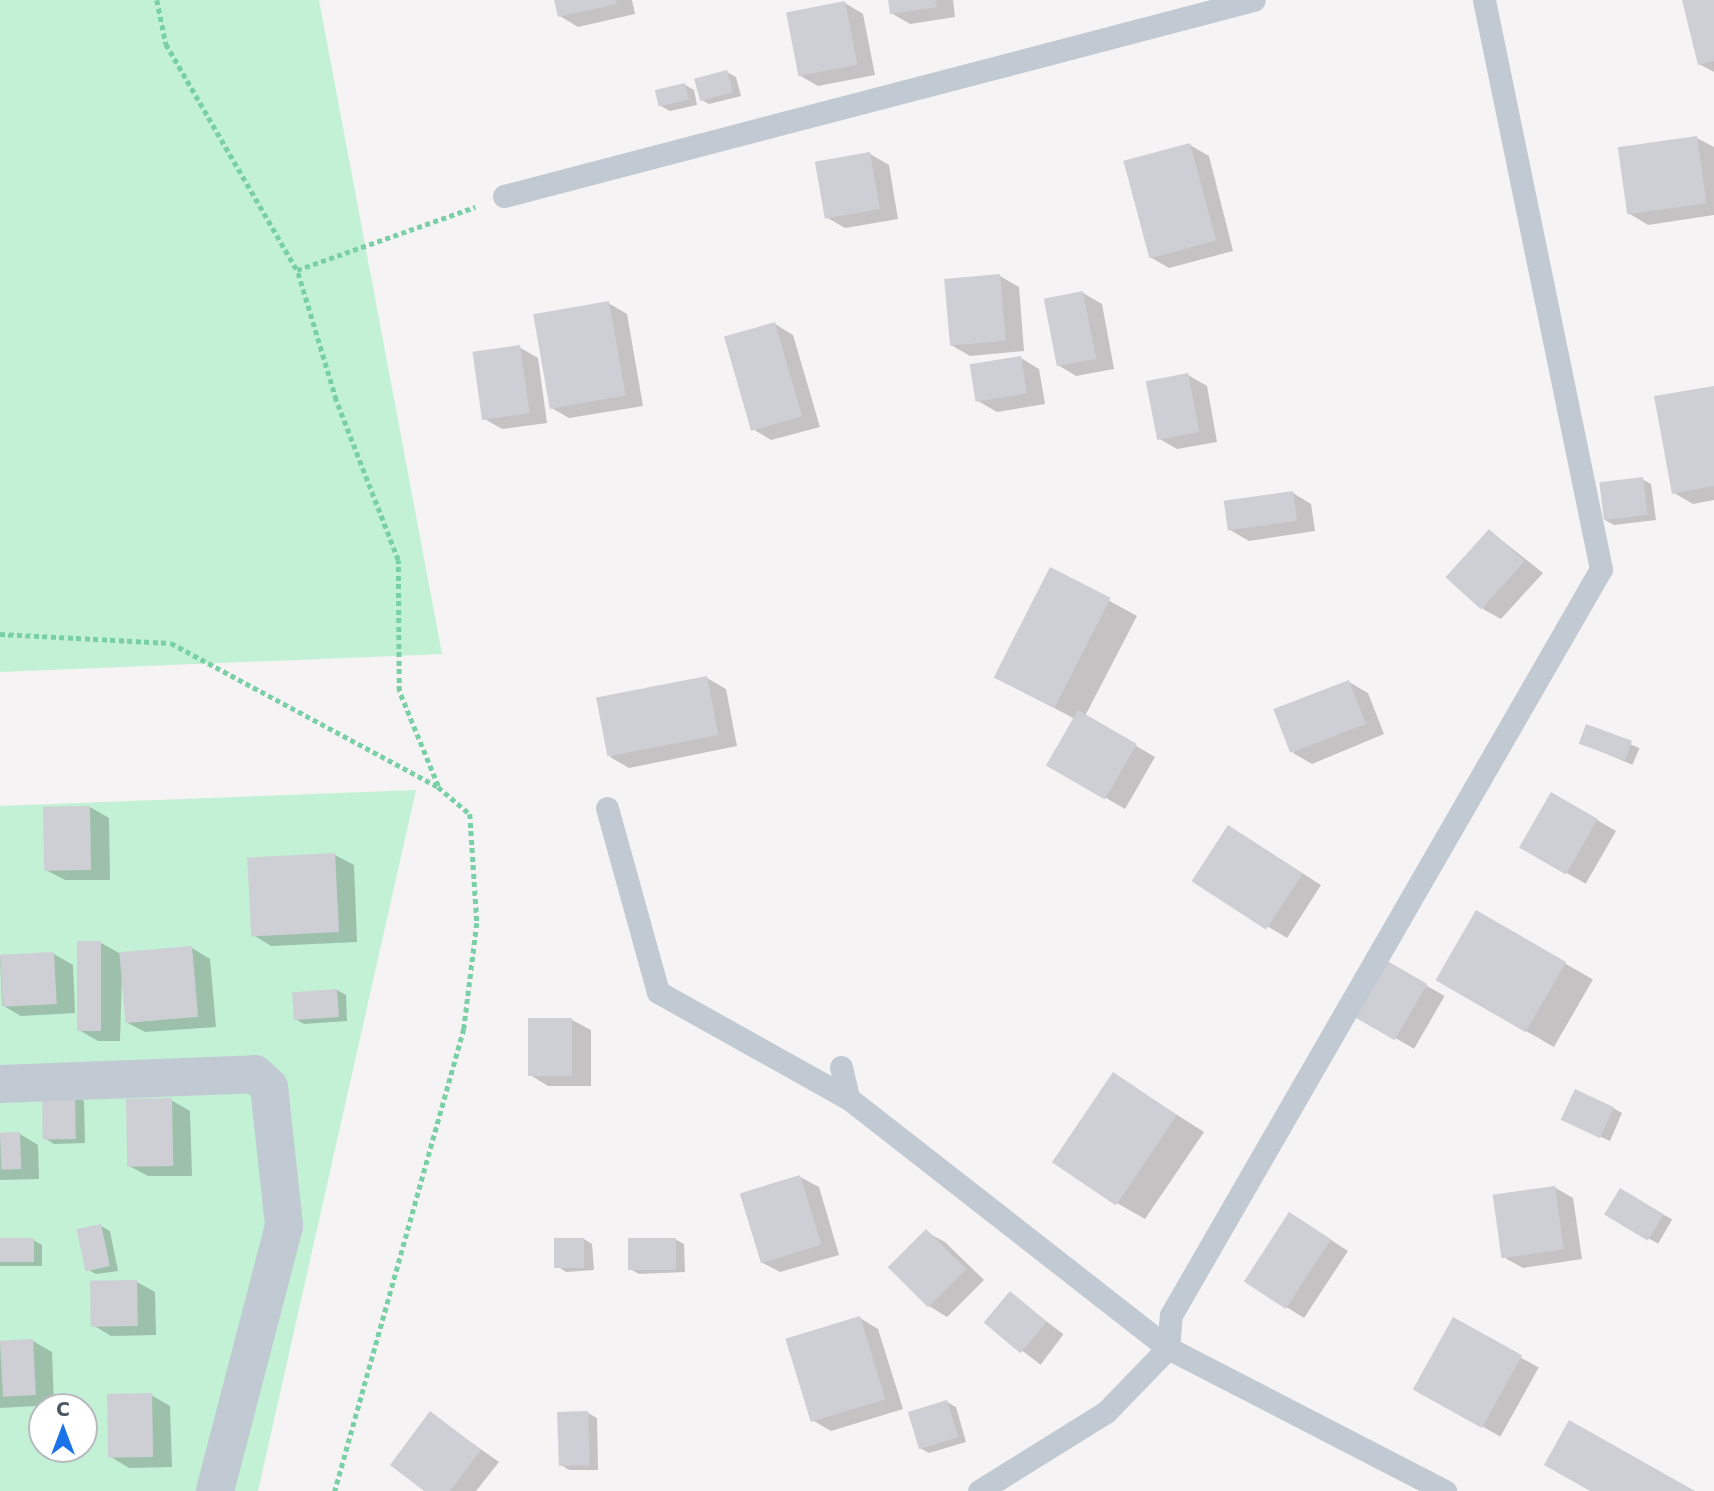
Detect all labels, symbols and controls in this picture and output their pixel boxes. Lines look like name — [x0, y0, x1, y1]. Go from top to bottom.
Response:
north arrow — [28, 1393, 98, 1463]
text: С — [56, 1398, 70, 1420]

